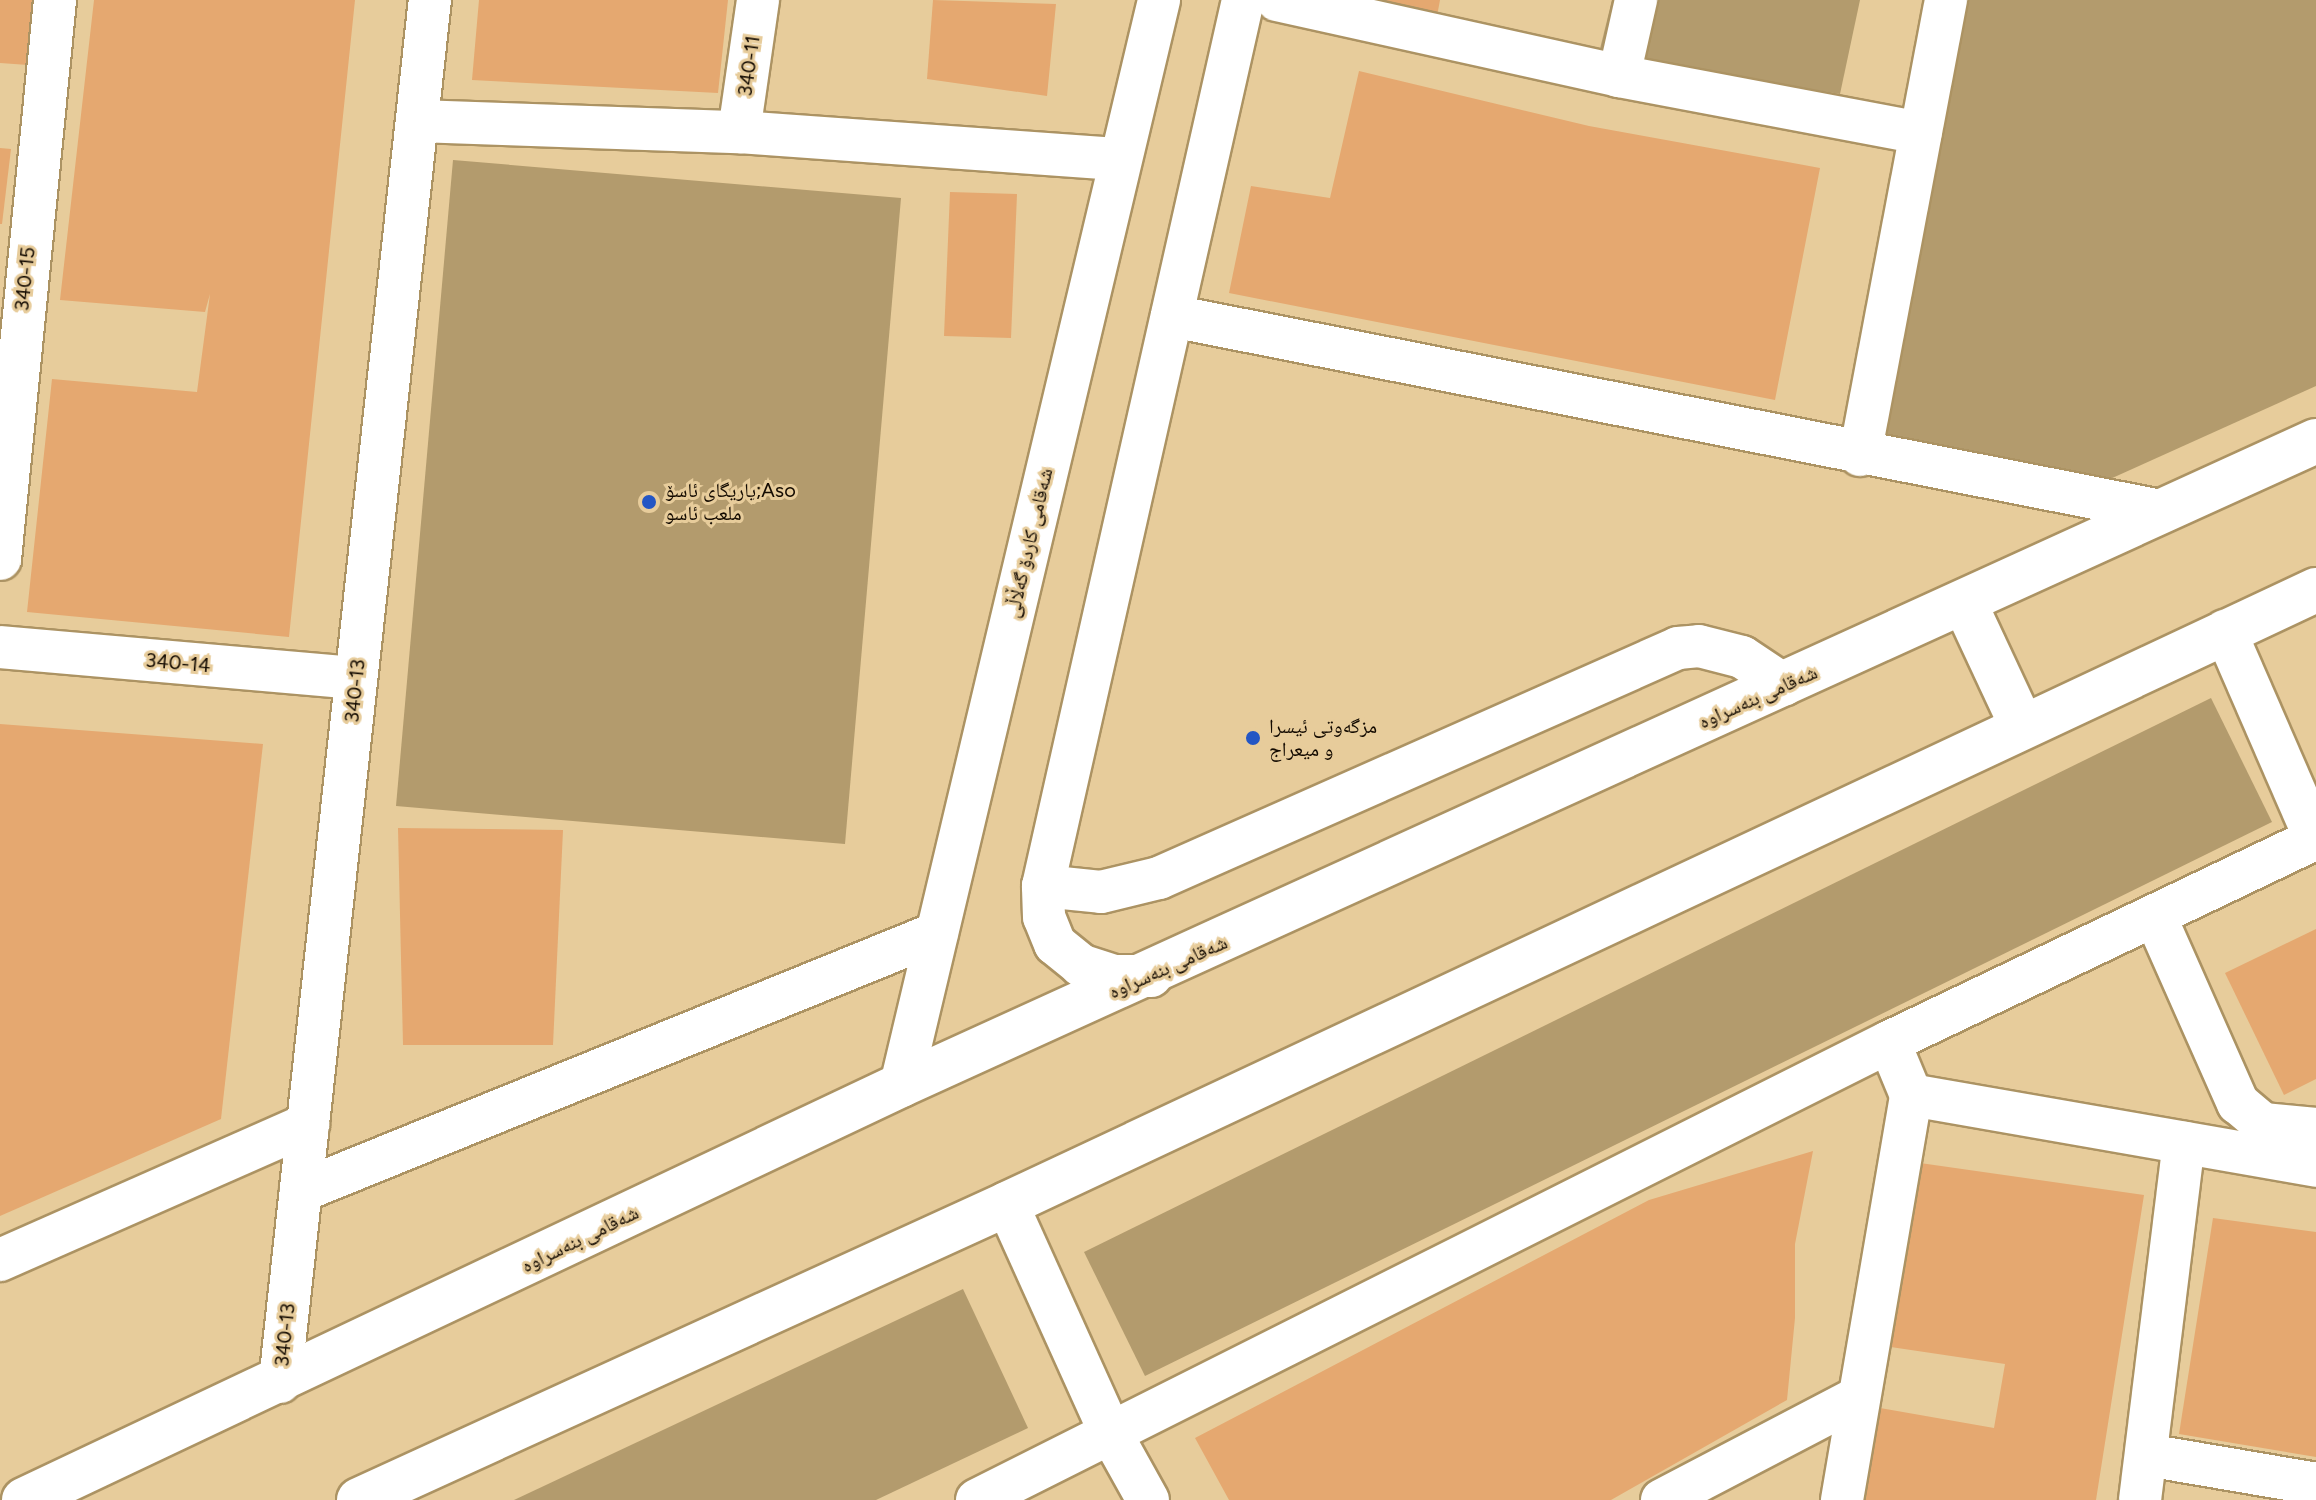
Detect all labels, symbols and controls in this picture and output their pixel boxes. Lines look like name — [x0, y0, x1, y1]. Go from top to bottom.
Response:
street label: 340-11 — [733, 34, 765, 98]
street label: 340-15 — [10, 246, 40, 312]
street label: شەقامی کاردۆ گەڵاڵی — [1000, 466, 1058, 620]
place label: یاریگای ئاسۆ;Aso ملعب ئاسو — [665, 478, 796, 525]
marker: یاریگای ئاسۆ;Aso ملعب ئاسو — [640, 493, 658, 511]
street label: 340-14 — [145, 648, 211, 678]
street label: 340-13 — [340, 658, 370, 724]
street label: شەقامی بنەسراوە — [1695, 660, 1821, 734]
place label: مزگەوتی ئیسرا و میعراج — [1269, 714, 1377, 761]
marker: مزگەوتی ئیسرا و میعراج — [1244, 729, 1262, 747]
street label: شەقامی بنەسراوە — [1105, 930, 1231, 1004]
street label: شەقامی بنەسراوە — [518, 1200, 642, 1278]
street label: 340-13 — [270, 1302, 300, 1368]

